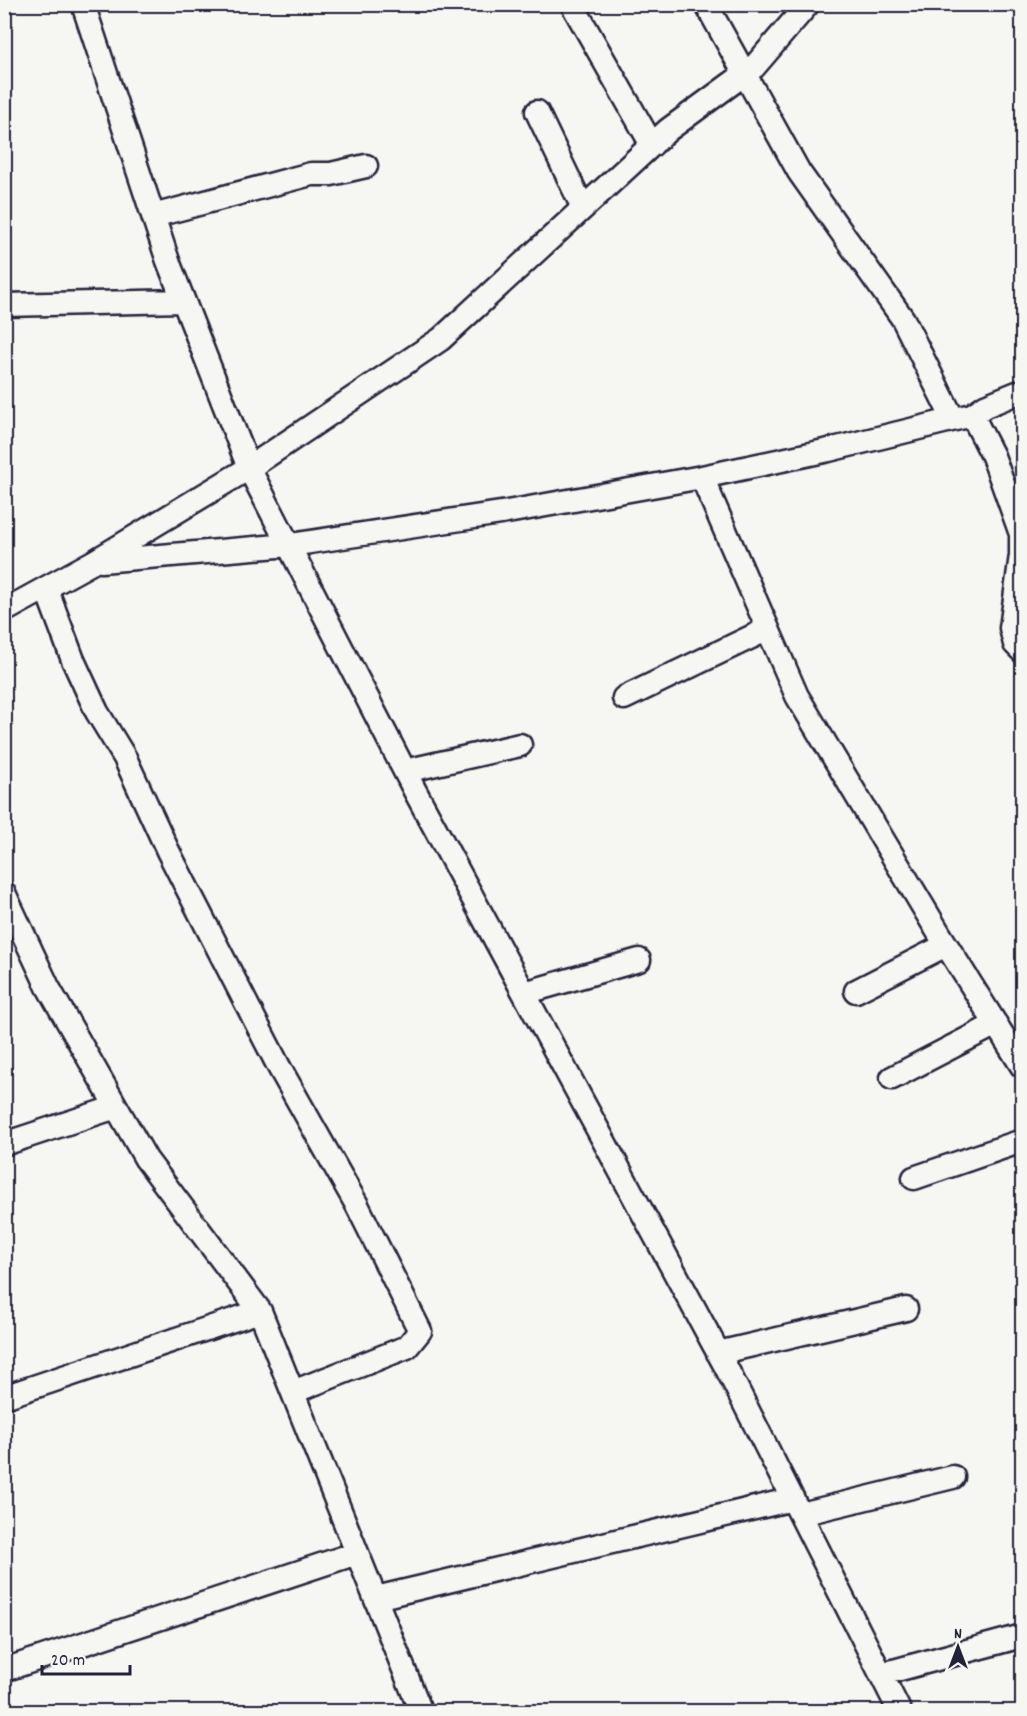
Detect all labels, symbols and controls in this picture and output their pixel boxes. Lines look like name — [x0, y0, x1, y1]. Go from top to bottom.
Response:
north arrow — [928, 1617, 988, 1677]
text: N — [954, 1623, 962, 1646]
scale bar — [42, 1638, 130, 1676]
text: 20 m — [51, 1649, 85, 1674]

